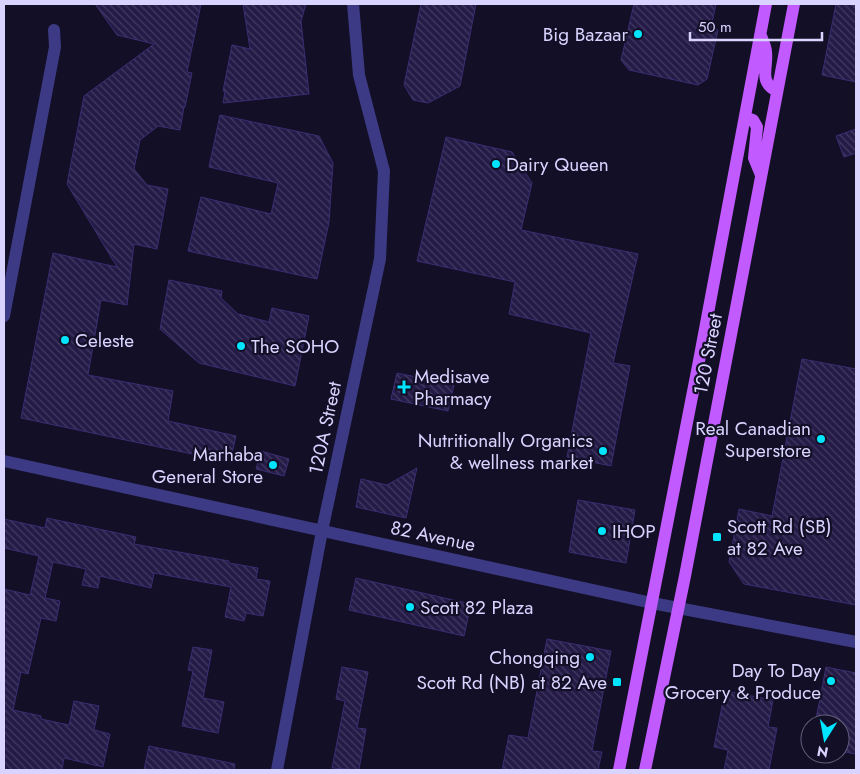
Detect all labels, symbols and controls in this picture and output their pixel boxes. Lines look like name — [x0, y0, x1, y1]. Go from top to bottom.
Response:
scale bar — [690, 10, 822, 42]
text: 50 m — [698, 16, 732, 38]
place label: Big Bazaar — [543, 21, 628, 48]
marker: Big Bazaar — [632, 28, 644, 40]
place label: Dairy Queen — [506, 151, 609, 178]
marker: Dairy Queen — [490, 158, 502, 170]
street label: 120 Street — [687, 311, 729, 397]
place label: Celeste — [75, 327, 134, 354]
place label: The SOHO — [251, 333, 339, 360]
marker: Celeste — [59, 334, 71, 346]
marker: The SOHO — [235, 340, 247, 352]
place label: Medisave Pharmacy — [414, 363, 492, 412]
street label: 120A Street — [302, 379, 348, 477]
marker: Medisave Pharmacy — [398, 381, 410, 393]
place label: Real Canadian Superstore — [695, 415, 811, 464]
place label: Nutritionally Organics & wellness market — [418, 427, 593, 476]
marker: Real Canadian Superstore — [815, 433, 827, 445]
place label: Marhaba General Store — [152, 441, 263, 490]
marker: Nutritionally Organics & wellness market — [597, 445, 609, 457]
marker: Marhaba General Store — [267, 459, 279, 471]
place label: Scott Rd (SB) at 82 Ave — [727, 513, 832, 562]
street label: 82 Avenue — [388, 514, 478, 558]
place label: IHOP — [612, 518, 656, 545]
marker: IHOP — [596, 525, 608, 537]
marker: Scott Rd (SB) at 82 Ave — [711, 531, 723, 543]
place label: Scott 82 Plaza — [420, 594, 533, 621]
marker: Scott 82 Plaza — [404, 601, 416, 613]
place label: Chongqing — [489, 644, 580, 671]
marker: Chongqing — [584, 651, 596, 663]
place label: Day To Day Grocery & Produce — [665, 657, 822, 706]
place label: Scott Rd (NB) at 82 Ave — [417, 669, 607, 696]
marker: Day To Day Grocery & Produce — [825, 675, 837, 687]
marker: Scott Rd (NB) at 82 Ave — [611, 676, 623, 688]
north arrow — [800, 714, 850, 764]
text: N — [815, 741, 830, 763]

